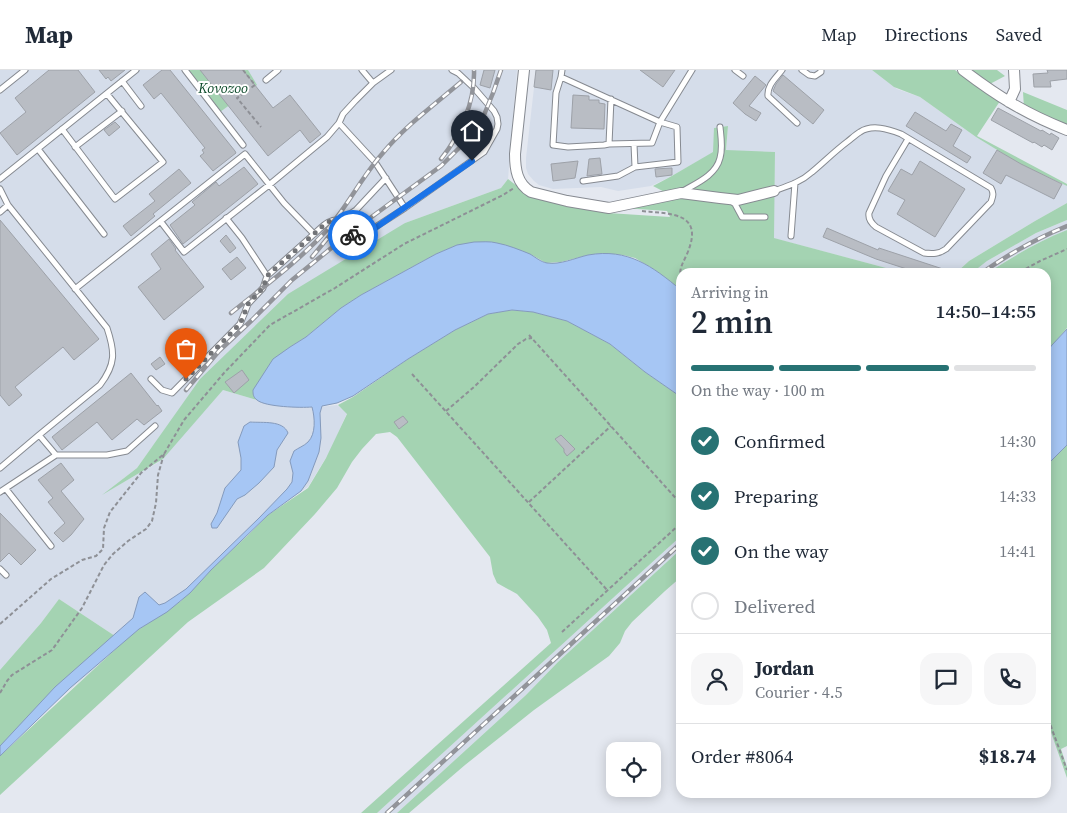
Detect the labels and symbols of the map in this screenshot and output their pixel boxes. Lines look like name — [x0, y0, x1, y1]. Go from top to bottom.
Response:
park label: Kovozoo — [197, 78, 248, 98]
pin — [451, 110, 493, 161]
courier — [328, 210, 378, 260]
pin — [165, 328, 207, 379]

